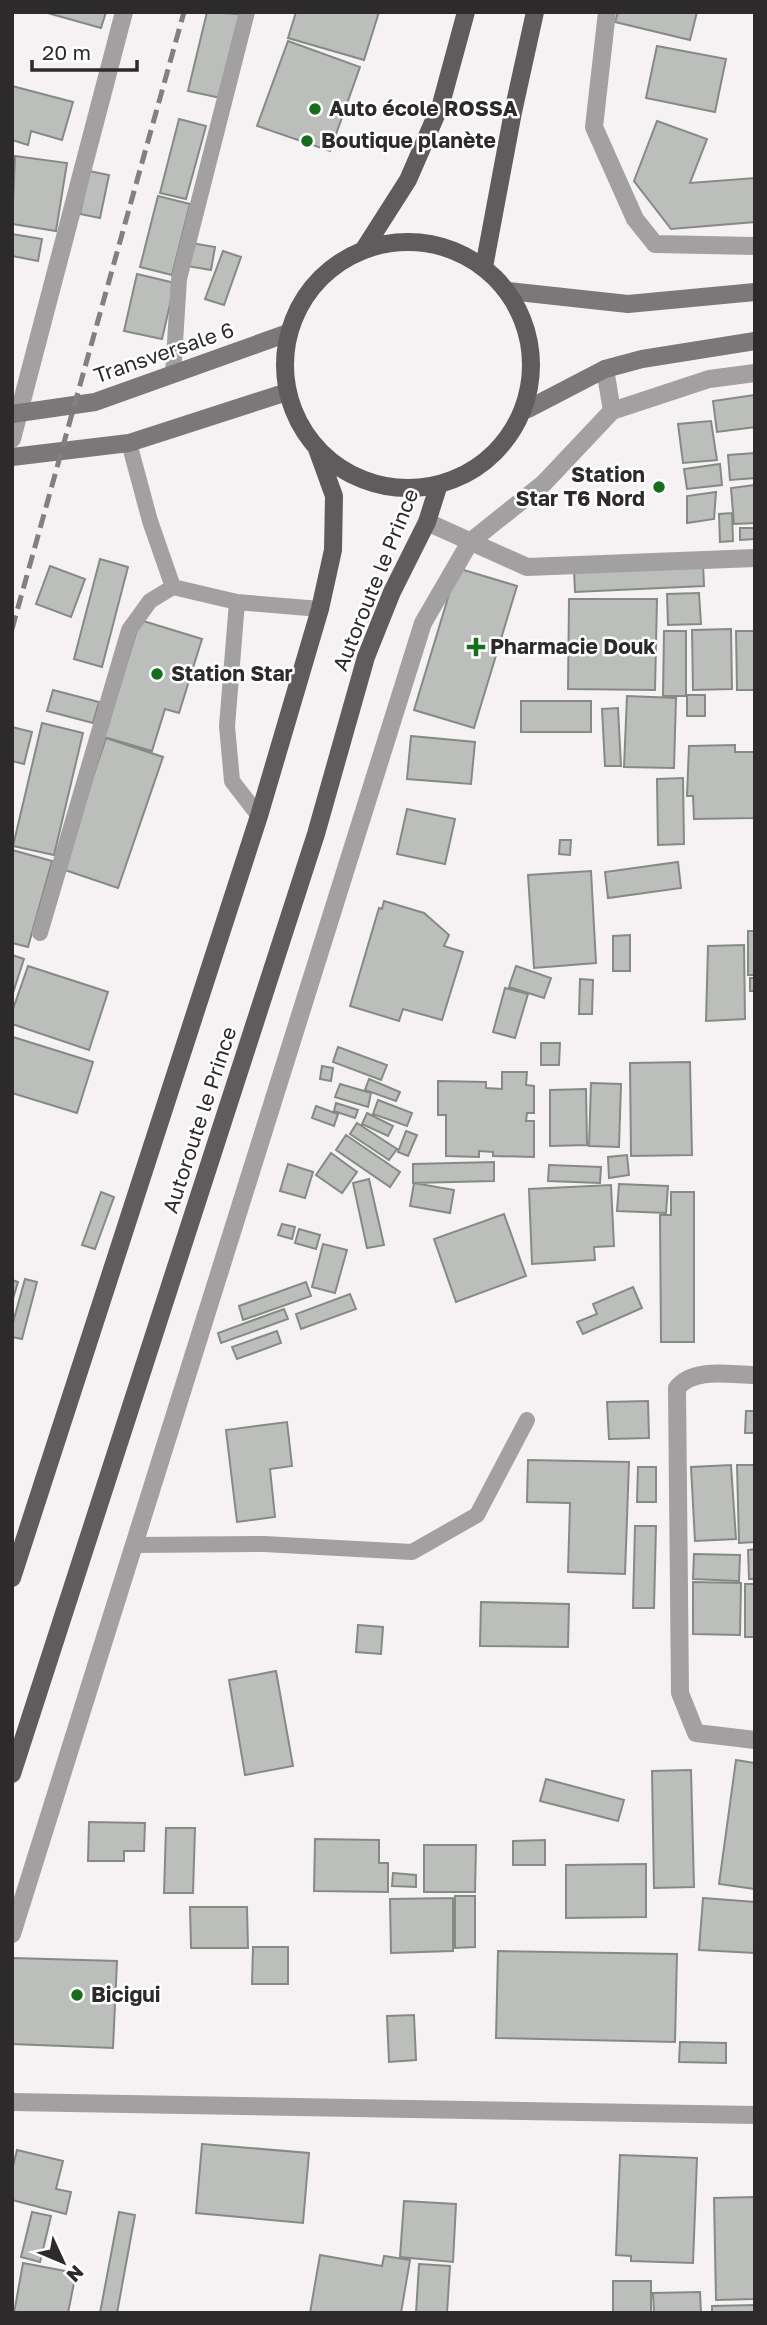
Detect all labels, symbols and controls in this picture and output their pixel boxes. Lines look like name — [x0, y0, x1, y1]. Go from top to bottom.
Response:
scale bar — [32, 28, 136, 72]
text: 20 m — [42, 39, 91, 65]
place label: Auto école ROSSA — [329, 95, 518, 121]
marker: Auto école ROSSA — [307, 101, 323, 117]
place label: Boutique planète — [321, 127, 496, 153]
marker: Boutique planète — [299, 133, 315, 149]
street label: Transversale 6 — [90, 316, 237, 388]
place label: Station Star T6 Nord — [516, 461, 645, 511]
marker: Station Star T6 Nord — [651, 479, 667, 495]
street label: Autoroute le Prince — [327, 485, 424, 675]
place label: Pharmacie Douk — [490, 633, 655, 659]
marker: Pharmacie Douk — [468, 639, 484, 655]
place label: Station Star — [171, 660, 293, 686]
marker: Station Star — [149, 666, 165, 682]
street label: Autoroute le Prince — [157, 1023, 241, 1216]
place label: Bicigui — [91, 1981, 161, 2007]
marker: Bicigui — [69, 1987, 85, 2003]
north arrow — [28, 2227, 98, 2297]
text: N — [62, 2261, 89, 2287]

